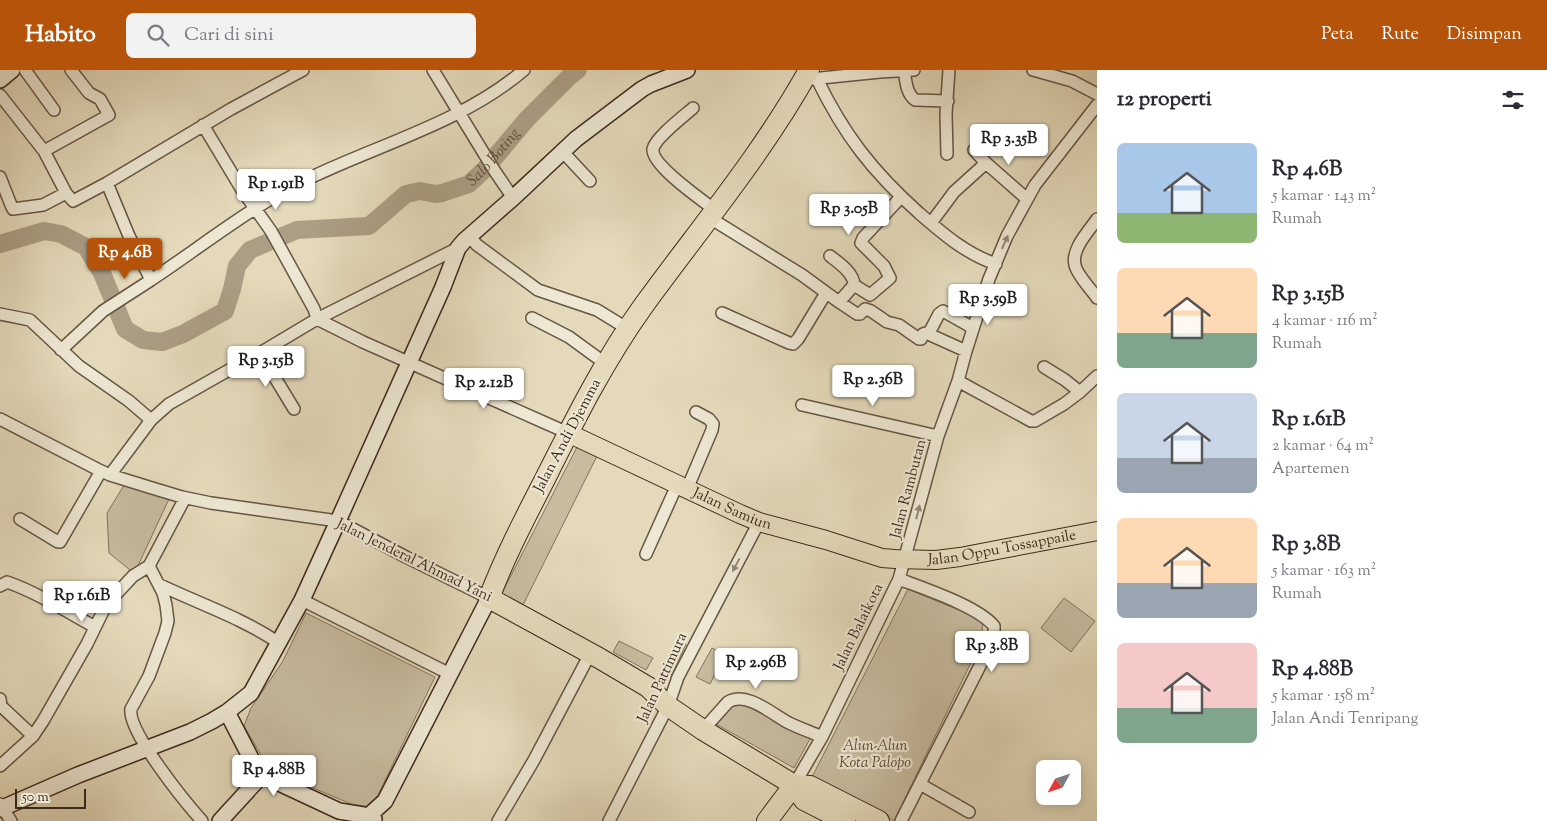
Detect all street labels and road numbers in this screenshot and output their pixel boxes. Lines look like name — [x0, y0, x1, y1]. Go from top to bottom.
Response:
street label: Jalan Andi Djemma — [529, 375, 607, 497]
street label: Jalan Rambutan — [885, 437, 932, 542]
street label: Jalan Samiun — [688, 482, 774, 535]
street label: Jalan Jenderal Ahmad Yani — [332, 514, 496, 608]
street label: Jalan Oppu Tossappaile — [927, 525, 1078, 571]
street label: Jalan Balaikota — [828, 580, 889, 675]
street label: Jalan Pattimura — [632, 629, 693, 727]

